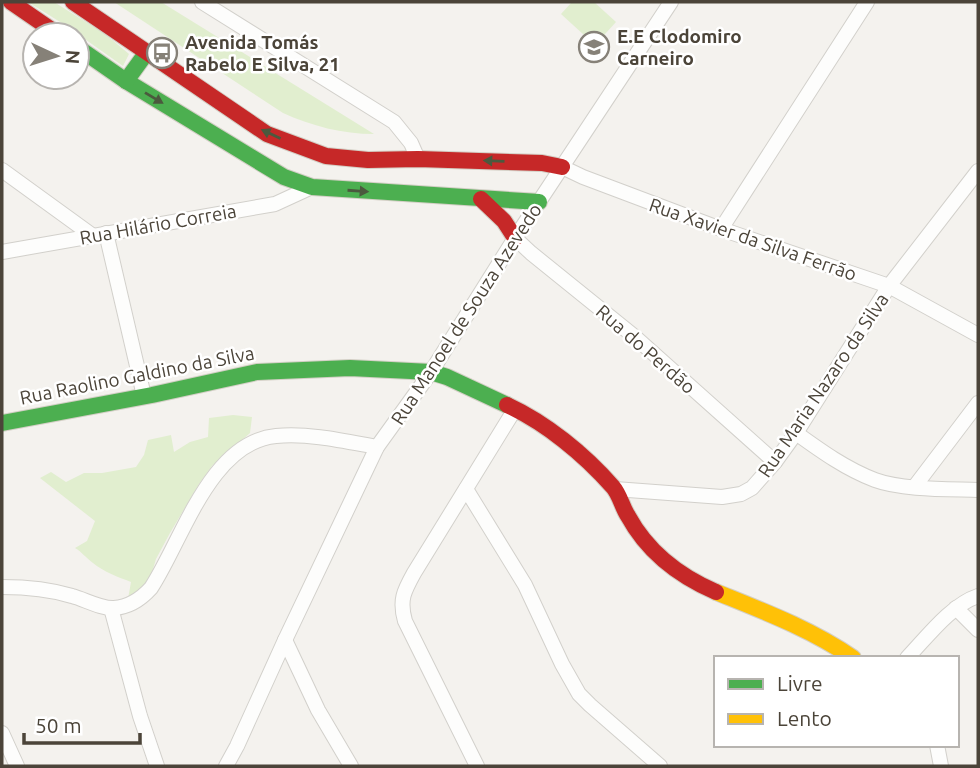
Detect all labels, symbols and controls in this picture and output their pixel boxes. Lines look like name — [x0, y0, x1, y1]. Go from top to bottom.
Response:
north arrow — [21, 21, 91, 91]
place label: E.E Clodomiro Carneiro — [617, 25, 742, 69]
school or university icon: E.E Clodomiro Carneiro — [577, 30, 611, 64]
place label: Avenida Tomás Rabelo E Silva, 21 — [185, 31, 340, 75]
bus stop icon: Avenida Tomás Rabelo E Silva, 21 — [145, 36, 179, 70]
text: N — [61, 49, 84, 65]
one-way arrow — [145, 92, 164, 104]
one-way arrow — [261, 128, 281, 140]
one-way arrow — [483, 156, 505, 167]
one-way arrow — [347, 186, 369, 197]
street label: Rua Xavier da Silva Ferrão — [646, 193, 860, 285]
street label: Rua Hilário Correia — [78, 199, 238, 249]
street label: Rua Manoel de Souza Azevedo — [386, 199, 546, 429]
street label: Rua Maria Nazaro da Silva — [753, 289, 893, 481]
street label: Rua do Perdão — [592, 300, 700, 398]
street label: Rua Raolino Galdino da Silva — [18, 341, 256, 409]
legend — [714, 656, 959, 747]
text: Livre — [777, 671, 823, 695]
scale bar — [24, 702, 140, 746]
text: Lento — [777, 706, 832, 730]
text: 50 m — [35, 713, 82, 737]

